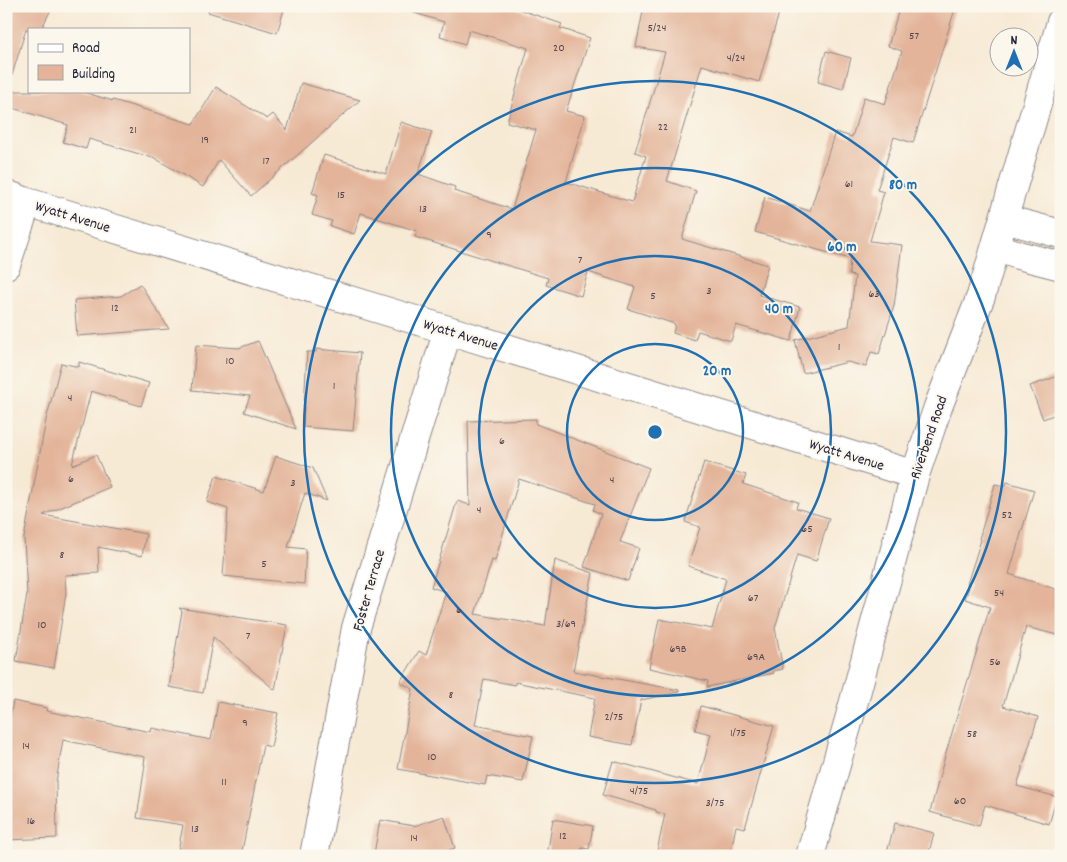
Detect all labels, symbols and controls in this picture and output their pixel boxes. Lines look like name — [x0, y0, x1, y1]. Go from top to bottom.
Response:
house number: 5/24 — [647, 20, 667, 37]
legend — [28, 28, 190, 92]
house number: 57 — [909, 28, 919, 45]
north arrow — [990, 28, 1040, 78]
text: N — [1011, 31, 1018, 51]
text: Road — [72, 38, 100, 60]
house number: 20 — [553, 40, 565, 57]
house number: 4/24 — [727, 50, 745, 67]
text: Building — [72, 64, 115, 86]
house number: 22 — [658, 119, 668, 136]
house number: 21 — [129, 122, 137, 139]
house number: 19 — [201, 132, 209, 149]
house number: 17 — [262, 153, 270, 170]
text: 80 m — [889, 175, 917, 197]
house number: 61 — [845, 176, 853, 193]
house number: 15 — [337, 187, 345, 204]
street label: Wyatt Avenue — [32, 196, 113, 240]
house number: 13 — [419, 201, 427, 218]
house number: 9 — [486, 227, 492, 244]
text: 60 m — [827, 237, 857, 259]
house number: 7 — [578, 252, 583, 269]
house number: 3 — [706, 283, 712, 300]
house number: 63 — [868, 286, 880, 303]
house number: 5 — [650, 288, 656, 305]
text: 40 m — [765, 299, 793, 321]
house number: 12 — [111, 300, 119, 317]
street label: Wyatt Avenue — [420, 314, 501, 358]
house number: 1 — [838, 339, 840, 356]
house number: 10 — [225, 353, 235, 370]
text: 20 m — [703, 361, 731, 383]
house number: 1 — [333, 378, 335, 395]
house number: 4 — [68, 390, 73, 407]
street label: Riverbend Road — [905, 393, 954, 482]
centre of rings — [646, 423, 664, 441]
house number: 6 — [499, 433, 505, 450]
street label: Wyatt Avenue — [806, 434, 887, 478]
house number: 6 — [68, 471, 74, 488]
house number: 4 — [610, 472, 615, 489]
house number: 3 — [290, 475, 296, 492]
house number: 4 — [477, 502, 482, 519]
house number: 52 — [1002, 507, 1012, 524]
house number: 65 — [801, 521, 813, 538]
house number: 8 — [60, 547, 65, 564]
street label: Foster Terrace — [348, 547, 392, 634]
house number: 5 — [261, 556, 267, 573]
house number: 54 — [994, 585, 1004, 602]
house number: 67 — [748, 590, 759, 607]
house number: 6 — [456, 602, 462, 619]
house number: 3/69 — [556, 616, 576, 633]
house number: 10 — [37, 617, 47, 634]
house number: 7 — [246, 628, 251, 645]
house number: 69B — [669, 641, 687, 658]
house number: 69A — [747, 649, 765, 666]
house number: 56 — [989, 654, 1001, 671]
house number: 8 — [449, 687, 454, 704]
house number: 2/75 — [605, 709, 623, 726]
house number: 9 — [242, 715, 248, 732]
house number: 1/75 — [730, 725, 746, 742]
house number: 58 — [967, 726, 977, 743]
house number: 14 — [22, 738, 30, 755]
house number: 10 — [427, 749, 437, 766]
house number: 11 — [221, 774, 227, 791]
house number: 4/75 — [630, 783, 648, 800]
house number: 60 — [954, 793, 966, 810]
house number: 3/75 — [706, 795, 724, 812]
house number: 16 — [27, 813, 35, 830]
house number: 13 — [191, 821, 199, 838]
house number: 12 — [559, 828, 567, 845]
house number: 14 — [410, 830, 418, 847]

